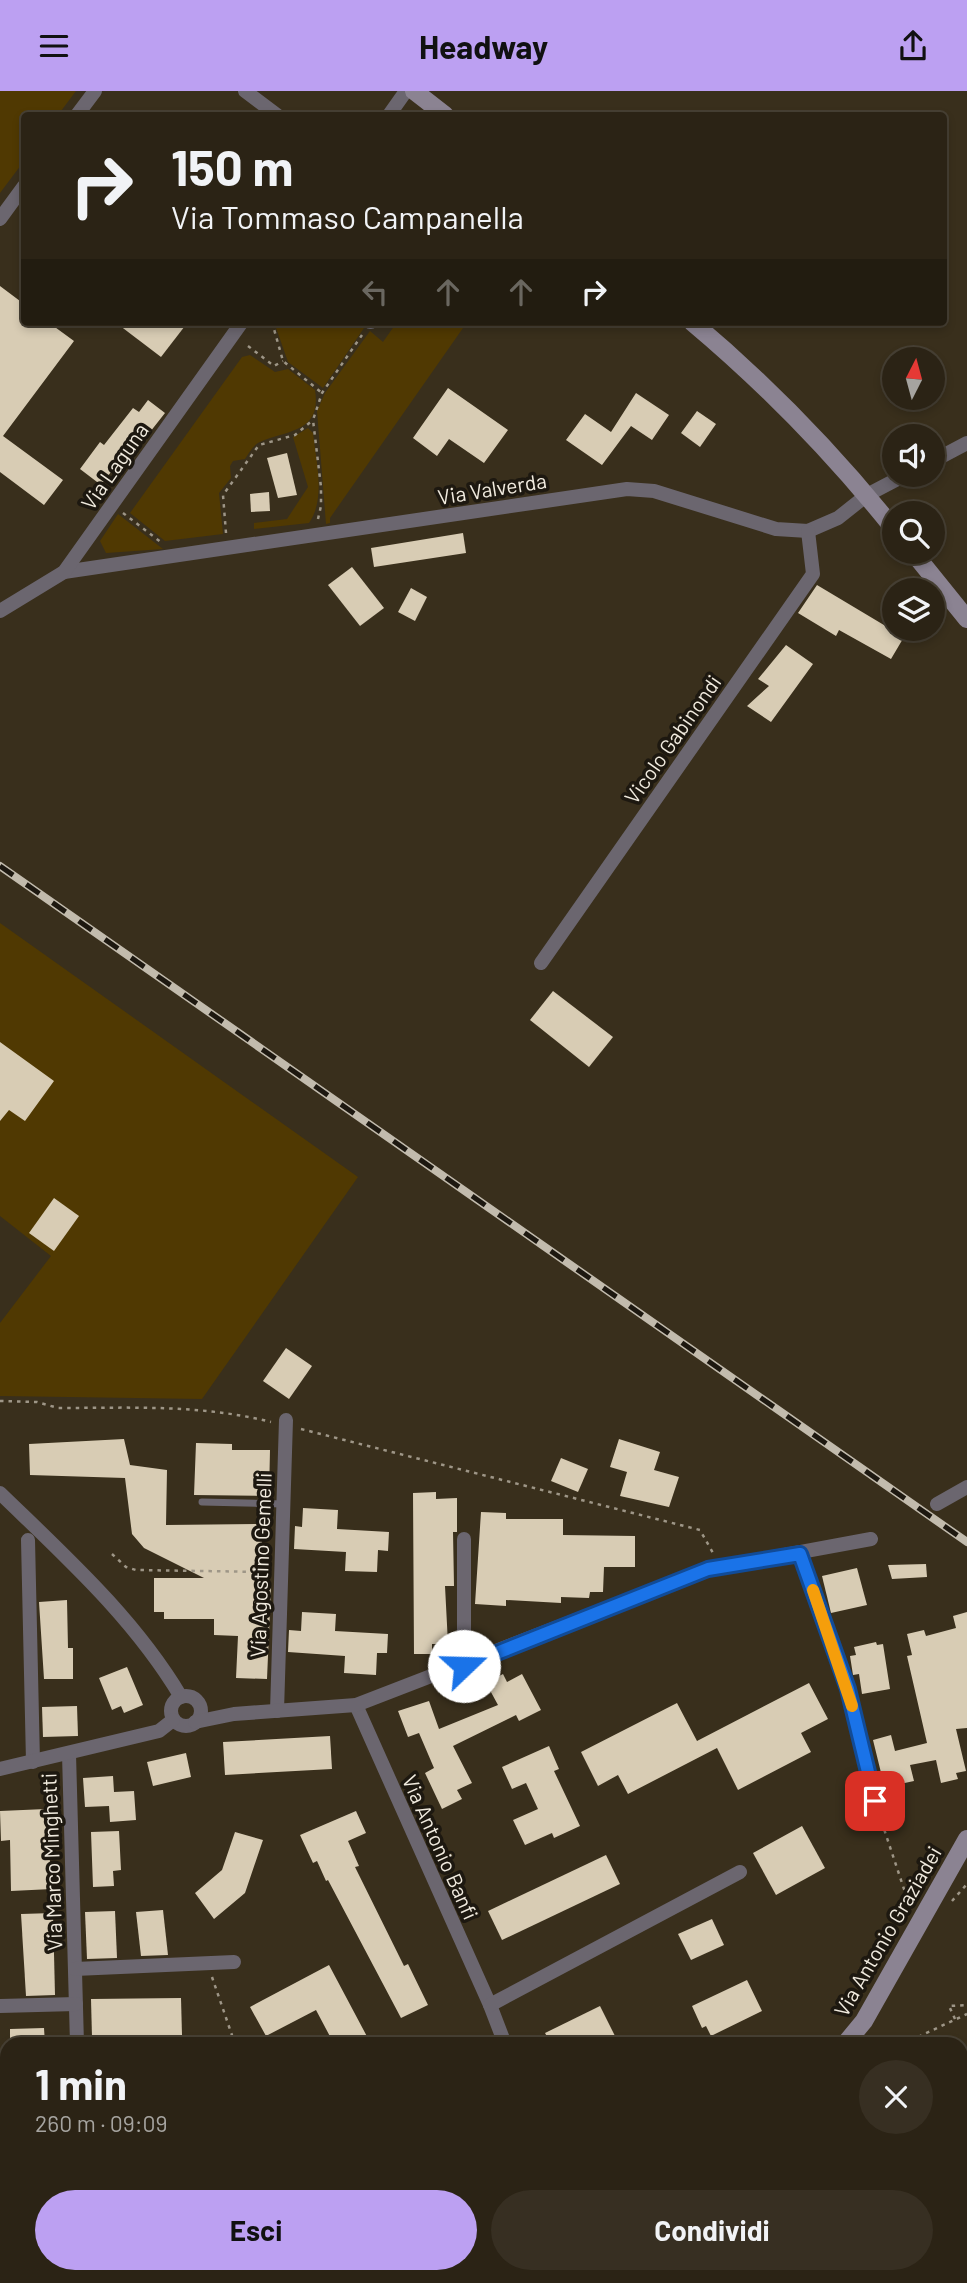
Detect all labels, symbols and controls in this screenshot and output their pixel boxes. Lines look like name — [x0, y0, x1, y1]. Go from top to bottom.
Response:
icon: menu — [35, 27, 73, 65]
text: Headway — [419, 27, 548, 65]
icon: share — [894, 27, 932, 65]
text: 150 m — [171, 137, 293, 196]
icon: right — [56, 140, 147, 231]
text: Via Tommaso Campanella — [171, 197, 524, 235]
icon: left — [356, 273, 394, 311]
icon: ahead — [429, 273, 467, 311]
icon: ahead — [502, 273, 540, 311]
icon: right — [575, 273, 613, 311]
north arrow — [882, 347, 945, 409]
map controls — [882, 347, 945, 641]
street label: Via Laguna — [75, 418, 153, 514]
button: sound — [882, 424, 945, 487]
street label: Via Valverda — [436, 467, 548, 509]
button: search — [882, 501, 945, 564]
button: layers — [882, 578, 945, 641]
street label: Vicolo Gabinondi — [618, 670, 726, 808]
street label: Via Agostino Gemelli — [244, 1472, 276, 1658]
position arrow — [427, 1629, 501, 1703]
street label: Via Antonio Banfi — [398, 1771, 484, 1923]
pin — [845, 1771, 905, 1831]
street label: Via Marco Minghetti — [35, 1773, 67, 1951]
icon: arrive — [856, 1782, 894, 1820]
street label: Via Antonio Graziadei — [828, 1841, 946, 2021]
text: 1 min — [35, 2058, 127, 2108]
button: close — [859, 2060, 933, 2134]
text: 260 m · 09:09 — [35, 2109, 168, 2137]
button: Esci — [35, 2190, 477, 2270]
button: Condividi — [491, 2190, 933, 2270]

